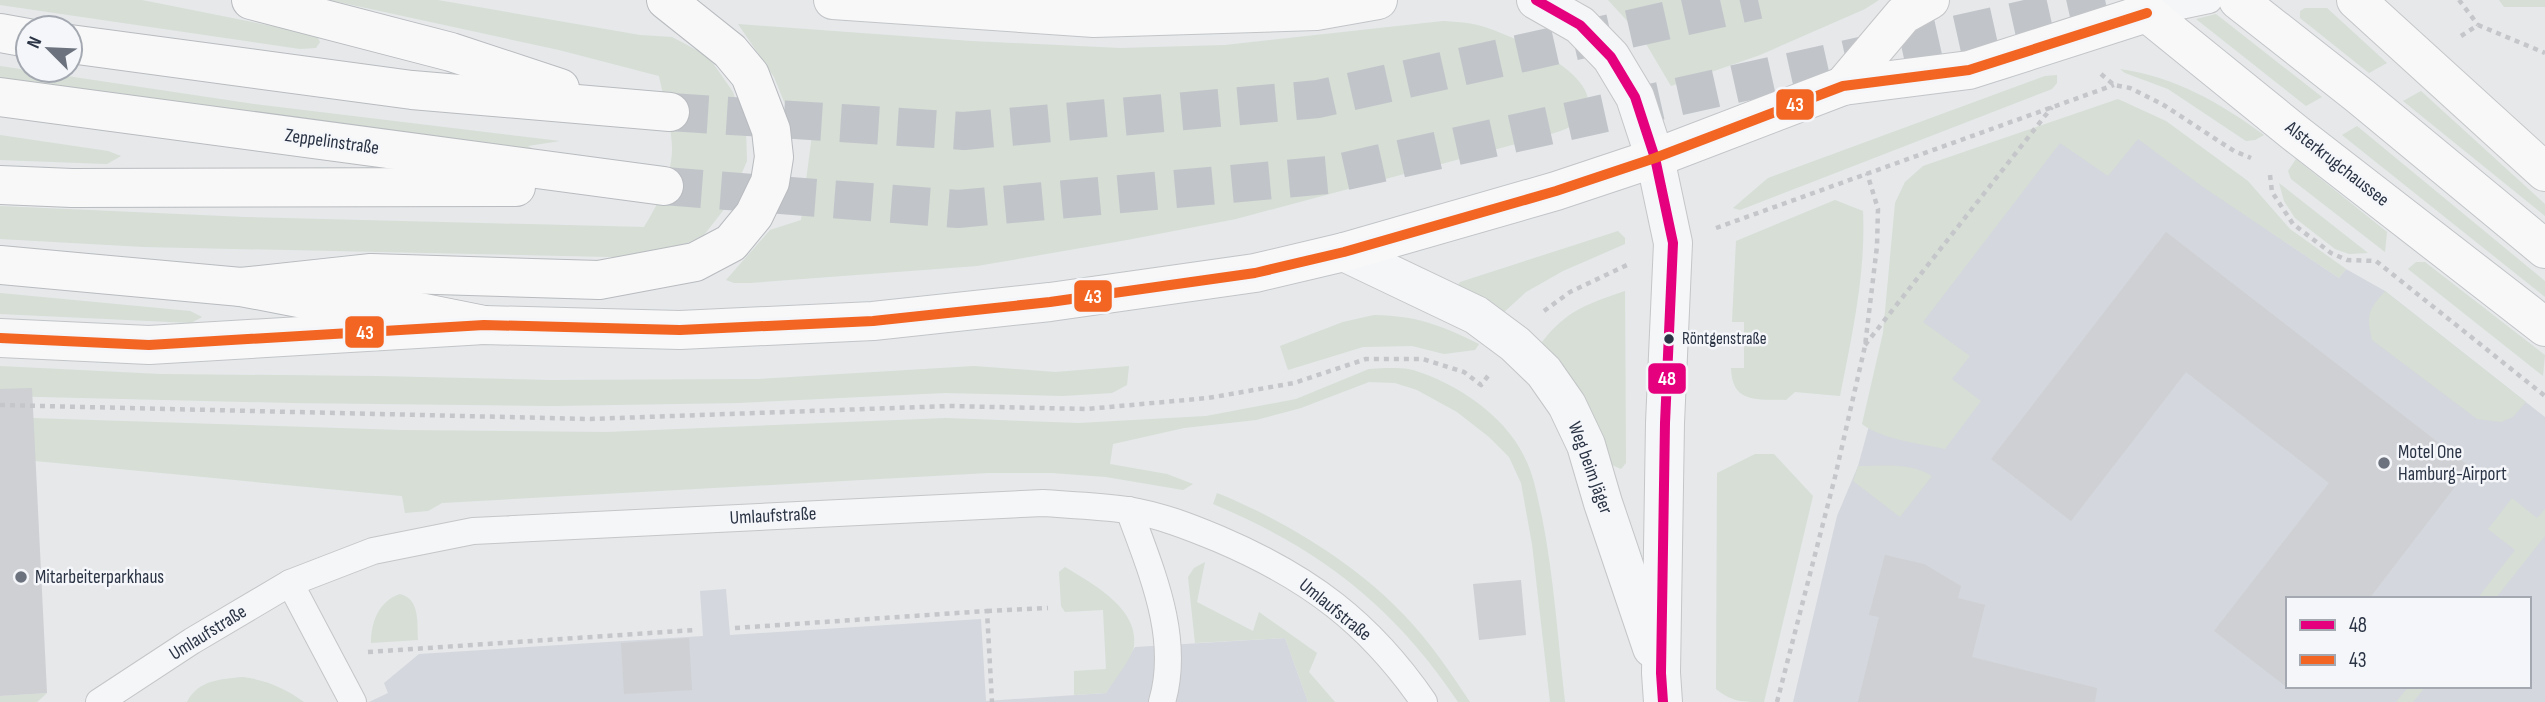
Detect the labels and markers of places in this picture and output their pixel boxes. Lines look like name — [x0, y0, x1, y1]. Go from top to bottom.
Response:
place label: Röntgenstraße — [1682, 329, 1767, 349]
marker: Röntgenstraße — [1662, 332, 1676, 346]
place label: Motel One Hamburg-Airport — [2398, 441, 2507, 486]
marker: Motel One Hamburg-Airport — [2376, 455, 2392, 471]
place label: Mitarbeiterparkhaus — [35, 566, 164, 589]
marker: Mitarbeiterparkhaus — [13, 569, 29, 585]

